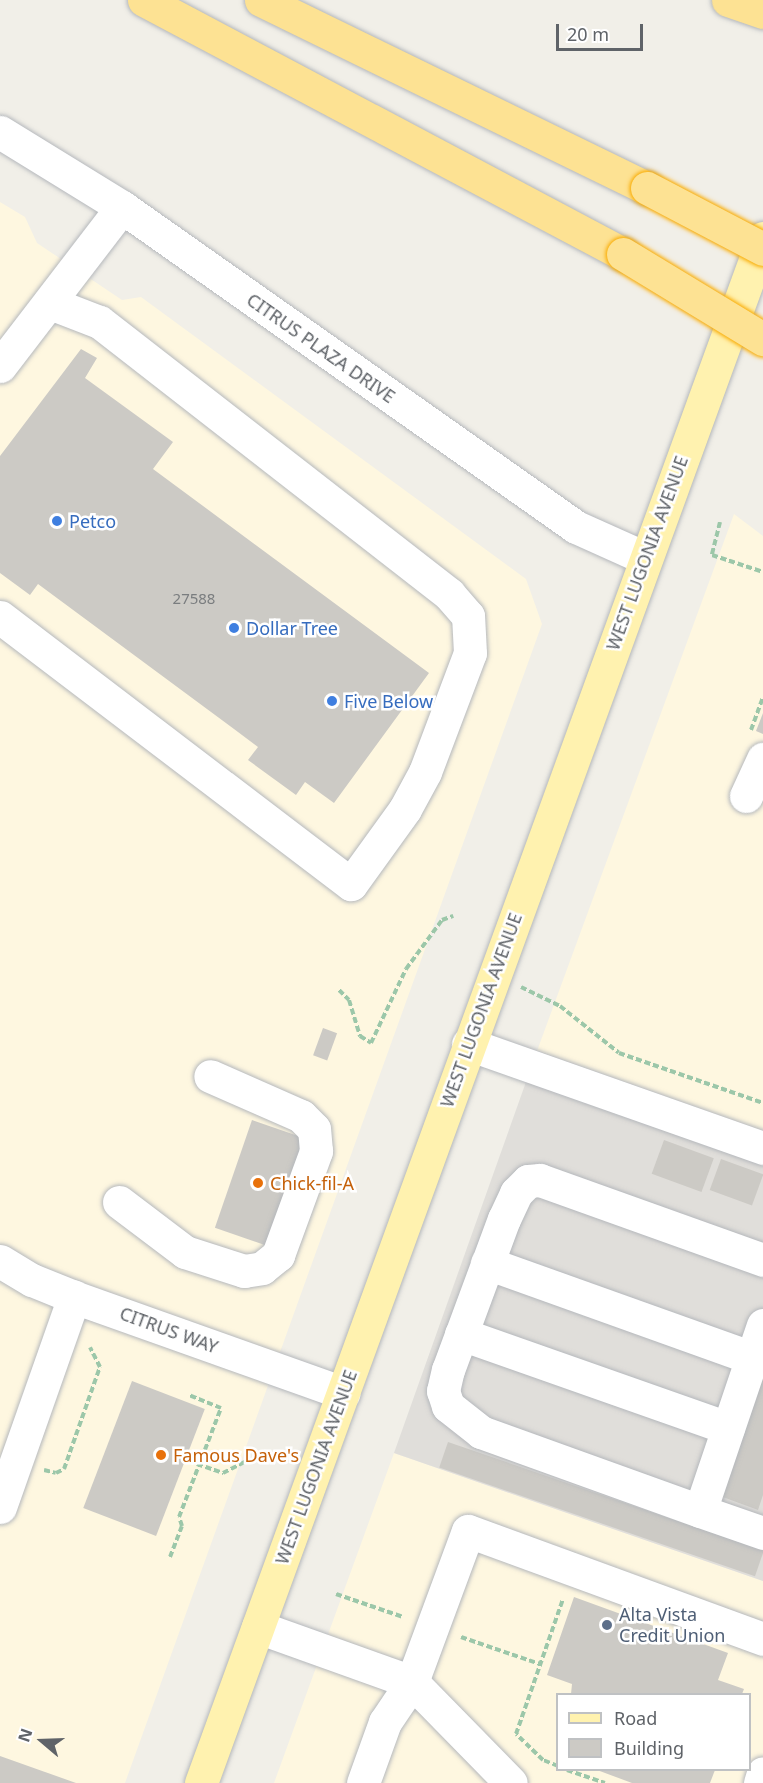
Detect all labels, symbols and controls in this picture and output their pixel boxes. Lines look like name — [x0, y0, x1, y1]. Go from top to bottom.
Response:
scale bar — [559, 12, 646, 50]
text: 20 m — [567, 22, 609, 46]
street label: CITRUS PLAZA DRIVE — [243, 289, 399, 407]
street label: WEST LUGONIA AVENUE — [602, 453, 692, 653]
place label: Petco — [69, 510, 116, 532]
marker: Petco — [50, 514, 64, 528]
house number: 27588 — [173, 590, 215, 608]
place label: Dollar Tree — [246, 617, 338, 639]
marker: Dollar Tree — [227, 621, 241, 635]
place label: Five Below — [344, 690, 433, 712]
marker: Five Below — [325, 694, 339, 708]
street label: WEST LUGONIA AVENUE — [436, 910, 526, 1110]
place label: Chick-fil-A — [270, 1172, 354, 1194]
marker: Chick-fil-A — [251, 1176, 265, 1190]
street label: CITRUS WAY — [117, 1302, 221, 1358]
street label: WEST LUGONIA AVENUE — [271, 1367, 361, 1567]
place label: Famous Dave's — [173, 1444, 299, 1466]
marker: Famous Dave's — [154, 1448, 168, 1462]
place label: Alta Vista Credit Union — [619, 1604, 725, 1646]
marker: Alta Vista Credit Union — [600, 1618, 614, 1632]
legend — [556, 1693, 751, 1771]
text: Road — [614, 1706, 657, 1730]
north arrow — [12, 1711, 72, 1771]
text: N — [12, 1725, 37, 1745]
text: Building — [614, 1736, 684, 1760]

